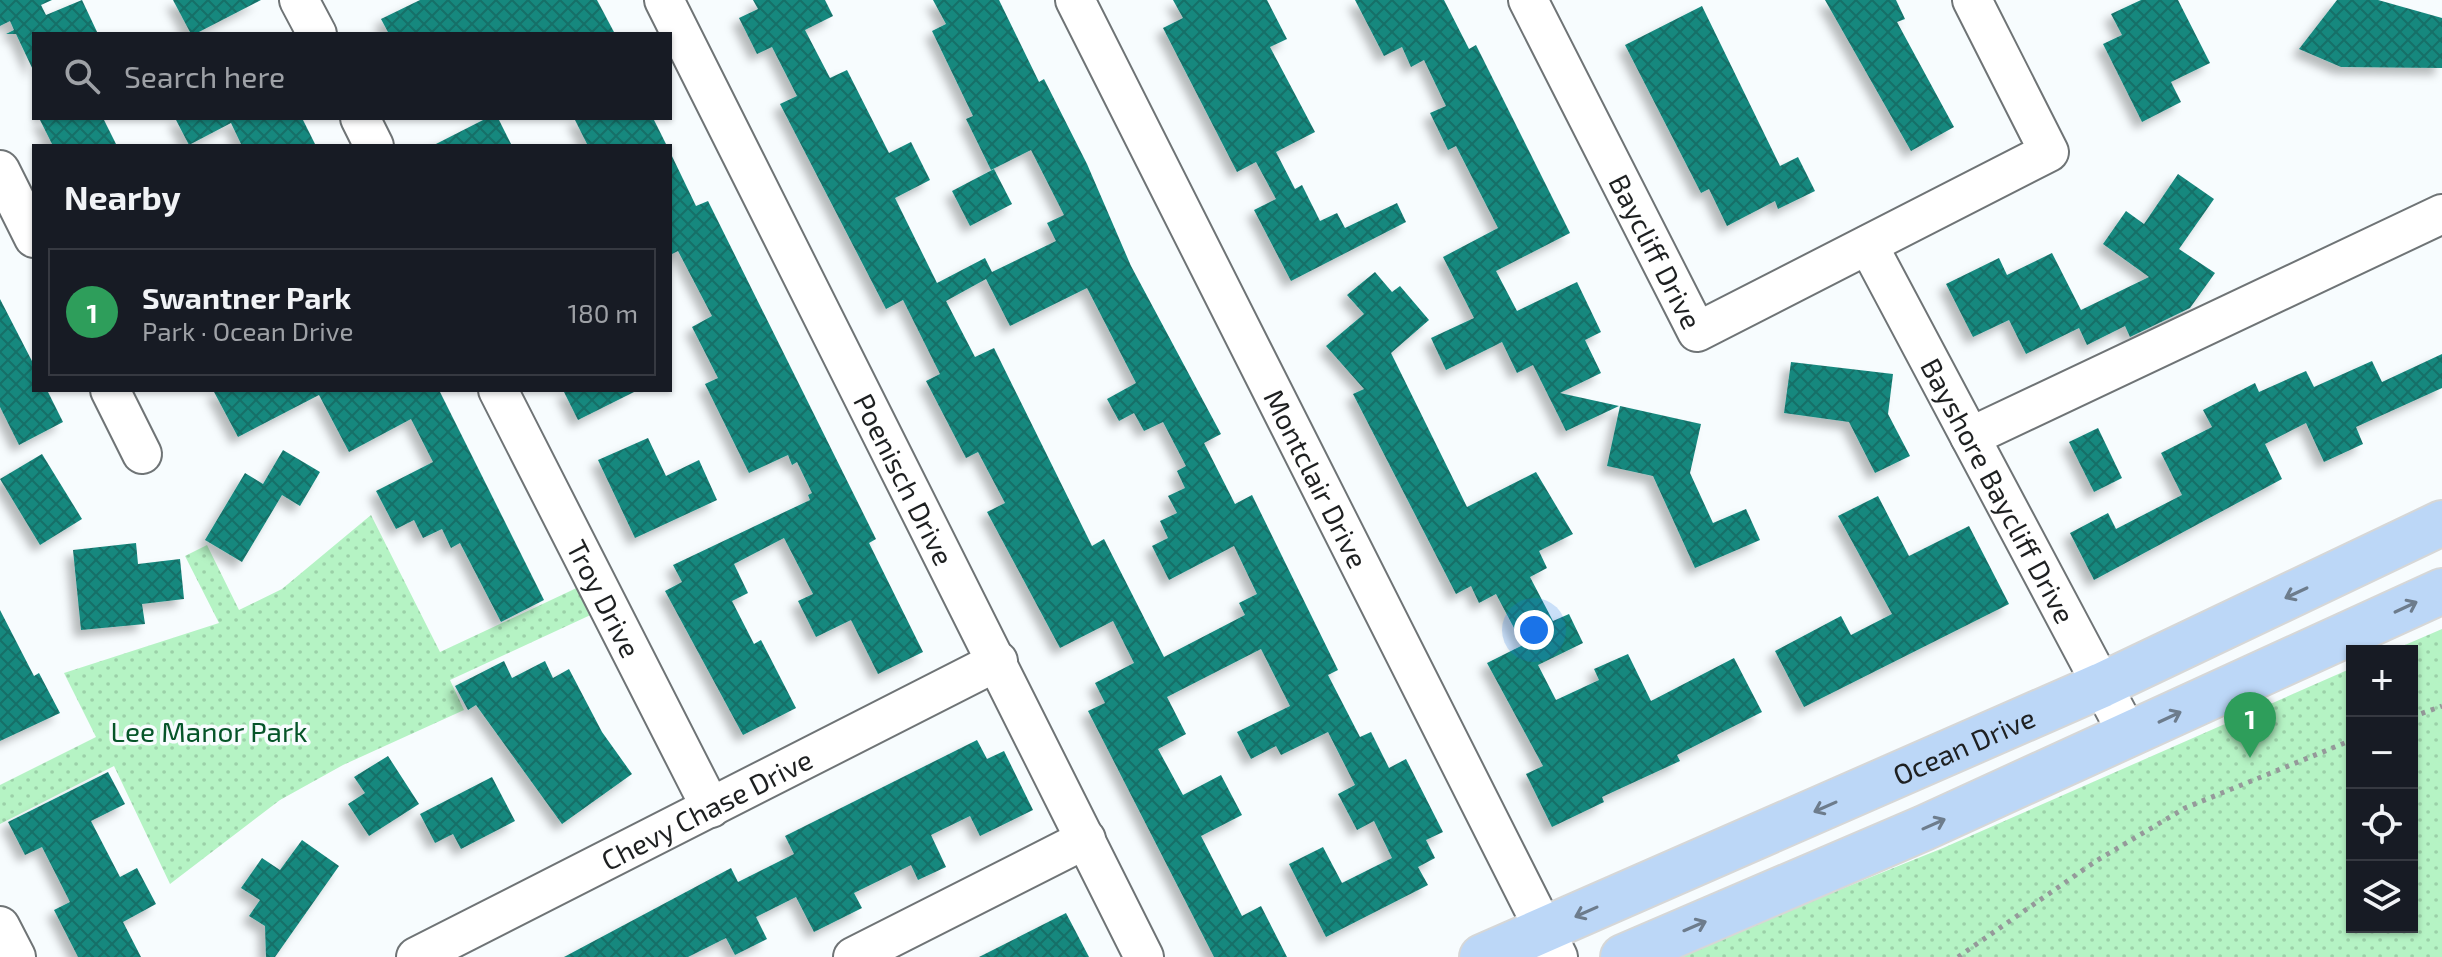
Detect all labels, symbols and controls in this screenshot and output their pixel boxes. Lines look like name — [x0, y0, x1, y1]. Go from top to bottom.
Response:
search box — [32, 32, 672, 120]
icon: search — [60, 54, 104, 98]
text: Search here — [124, 58, 285, 94]
street label: Baycliff Drive — [1602, 168, 1709, 334]
text: Nearby — [64, 176, 181, 217]
text: Swantner Park — [142, 279, 351, 315]
text: 1 — [86, 297, 98, 328]
text: 180 m — [568, 297, 638, 328]
text: Park · Ocean Drive — [142, 315, 353, 346]
street label: Bayshore Baycliff Drive — [1914, 352, 2083, 629]
street label: Montclair Drive — [1257, 384, 1376, 573]
street label: Poenisch Drive — [847, 388, 962, 571]
street label: Troy Drive — [560, 534, 648, 663]
one-way arrow — [2284, 586, 2308, 601]
one-way arrow — [2394, 599, 2418, 614]
your location — [1514, 610, 1554, 650]
map controls — [2346, 645, 2418, 933]
button: + — [2346, 645, 2418, 717]
pin: 1 — [2224, 692, 2276, 758]
street label: Ocean Drive — [1887, 700, 2040, 792]
one-way arrow — [2158, 708, 2182, 723]
park label: Lee Manor Park — [111, 714, 307, 748]
button: − — [2346, 717, 2418, 789]
street label: Chevy Chase Drive — [595, 741, 818, 877]
button: locate — [2346, 789, 2418, 861]
one-way arrow — [1814, 800, 1838, 815]
one-way arrow — [1921, 815, 1945, 830]
button: layers — [2346, 861, 2418, 933]
one-way arrow — [1574, 906, 1599, 921]
one-way arrow — [1682, 918, 1707, 933]

